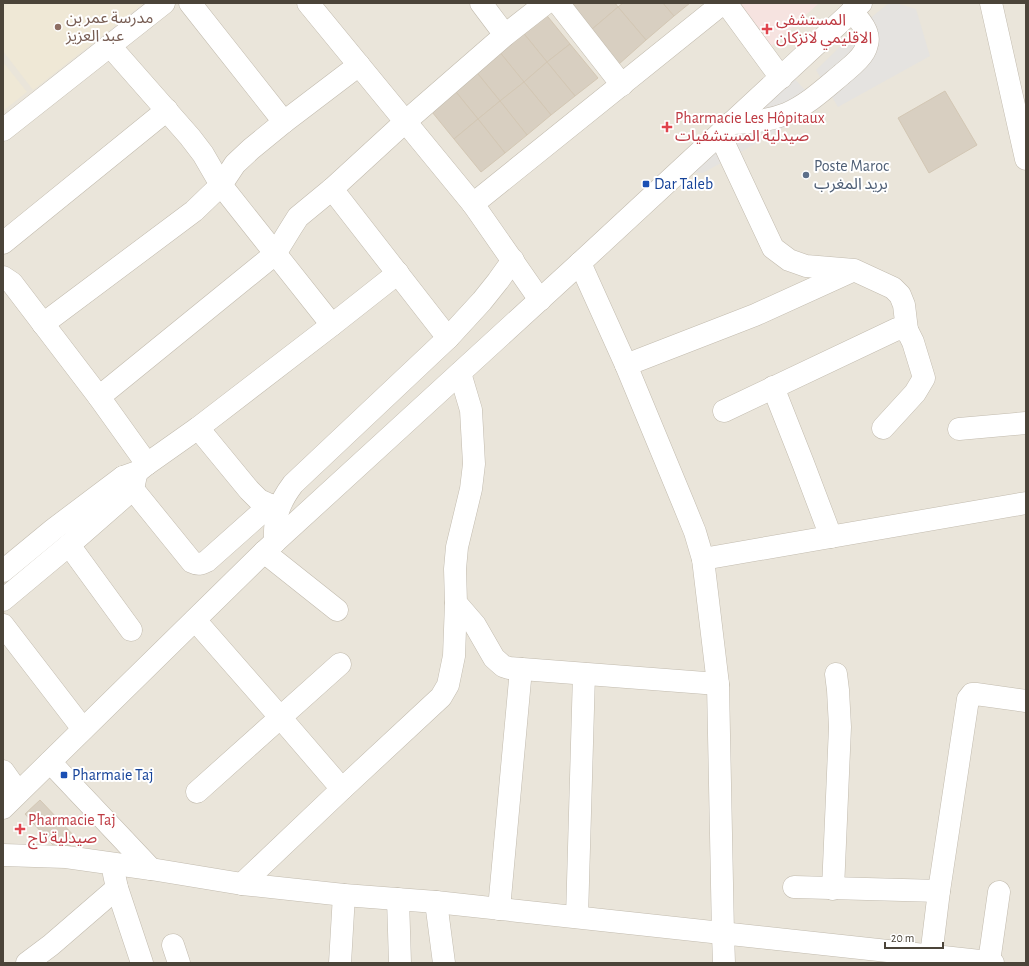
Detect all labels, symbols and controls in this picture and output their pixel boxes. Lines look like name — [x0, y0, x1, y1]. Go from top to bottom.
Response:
place label: مدرسة عمر بن عبد العزيز — [65, 10, 154, 45]
place label: المستشفى الاقليمي لانزكان — [776, 12, 872, 50]
marker: مدرسة عمر بن عبد العزيز — [53, 22, 63, 32]
marker: المستشفى الاقليمي لانزكان — [761, 23, 773, 35]
place label: Pharmacie Les Hôpitaux صيدلية المستشفيات — [675, 110, 825, 144]
marker: Pharmacie Les Hôpitaux صيدلية المستشفيات — [662, 122, 672, 132]
place label: Poste Maroc بريد المغرب — [814, 158, 889, 193]
marker: Poste Maroc بريد المغرب — [801, 170, 811, 180]
place label: Dar Taleb — [654, 176, 713, 192]
marker: Dar Taleb — [641, 179, 651, 189]
place label: Pharmaie Taj — [72, 767, 154, 784]
marker: Pharmaie Taj — [59, 770, 69, 780]
place label: Pharmacie Taj صيدلية تاج — [28, 812, 116, 850]
marker: Pharmacie Taj صيدلية تاج — [15, 824, 25, 834]
scale bar — [885, 924, 943, 950]
text: 20 m — [891, 932, 914, 944]

